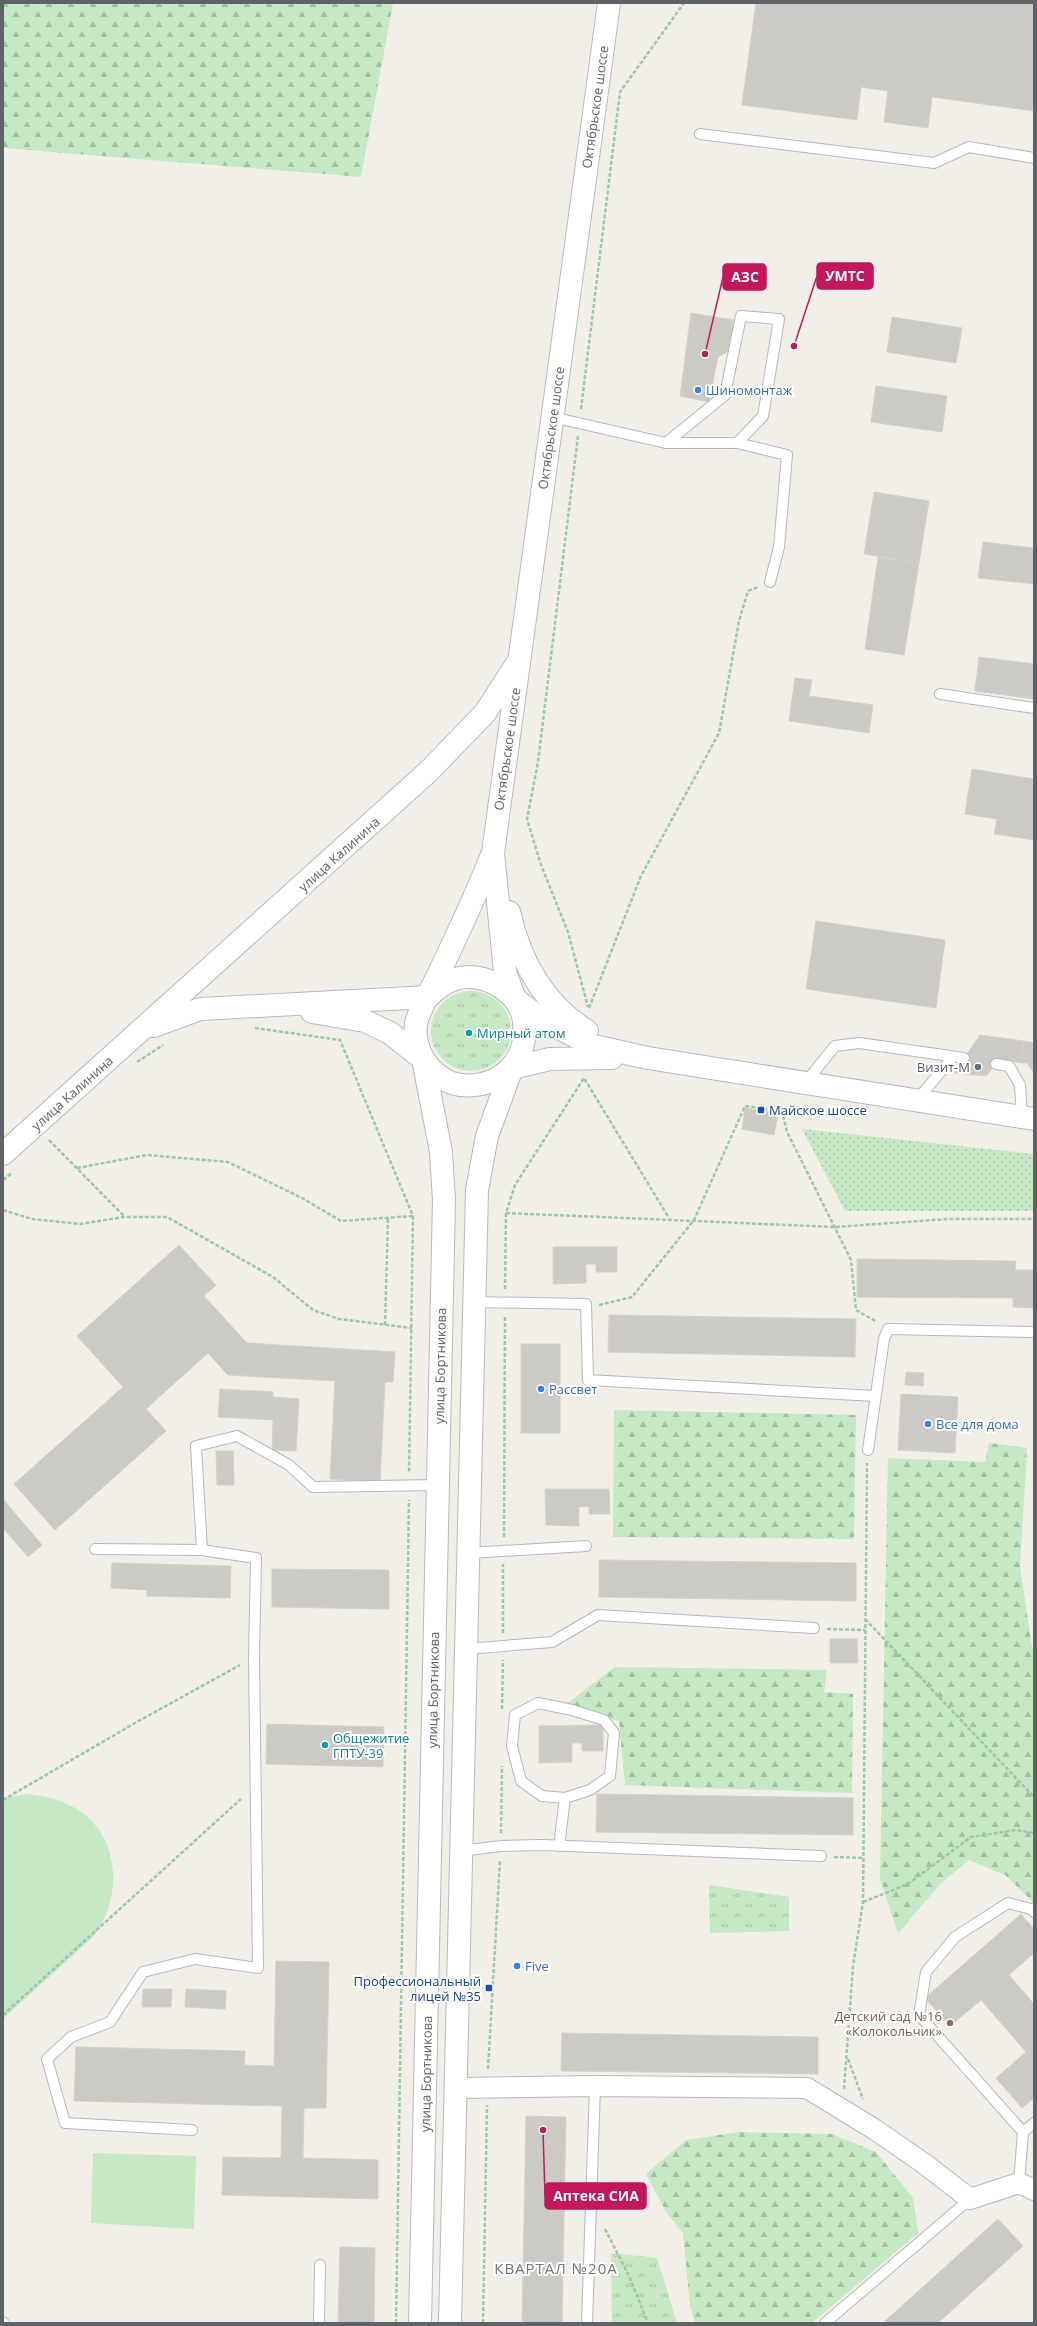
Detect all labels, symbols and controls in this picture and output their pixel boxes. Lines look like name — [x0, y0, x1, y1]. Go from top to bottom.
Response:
street label: Октябрьское шоссе — [577, 44, 613, 170]
callout: УМТС — [817, 263, 873, 289]
callout: АЗС — [723, 264, 766, 290]
text: УМТС — [825, 266, 865, 285]
text: АЗС — [731, 267, 759, 286]
street label: Октябрьское шоссе — [533, 365, 569, 491]
place label: Шиномонтаж — [706, 381, 793, 399]
marker: Шиномонтаж — [693, 385, 703, 395]
street label: Октябрьское шоссе — [489, 686, 525, 812]
street label: улица Калинина — [294, 813, 384, 895]
place label: Мирный атом — [477, 1024, 565, 1042]
marker: Мирный атом — [464, 1028, 474, 1038]
street label: улица Калинина — [27, 1052, 117, 1134]
place label: Визит-М — [917, 1058, 970, 1076]
marker: Визит-М — [973, 1062, 983, 1072]
place label: Майское шоссе — [769, 1101, 867, 1119]
marker: Майское шоссе — [756, 1105, 766, 1115]
street label: улица Бортникова — [430, 1308, 450, 1424]
place label: Рассвет — [549, 1380, 597, 1398]
marker: Рассвет — [536, 1384, 546, 1394]
place label: Все для дома — [936, 1415, 1019, 1433]
marker: Все для дома — [923, 1419, 933, 1429]
street label: улица Бортникова — [423, 1632, 443, 1748]
place label: Общежитие ГПТУ-39 — [333, 1729, 409, 1762]
marker: Общежитие ГПТУ-39 — [320, 1740, 330, 1750]
place label: Five — [525, 1957, 549, 1975]
marker: Five — [512, 1961, 522, 1971]
place label: Профессиональный лицей №35 — [354, 1972, 481, 2005]
marker: Профессиональный лицей №35 — [484, 1983, 494, 1993]
place label: Детский сад №16 «Колокольчик» — [834, 2007, 942, 2040]
street label: улица Бортникова — [416, 2016, 436, 2132]
marker: Детский сад №16 «Колокольчик» — [945, 2018, 955, 2028]
callout: Аптека СИА — [545, 2183, 646, 2209]
text: Аптека СИА — [553, 2186, 639, 2205]
district label: КВАРТАЛ №20А — [494, 2258, 618, 2278]

